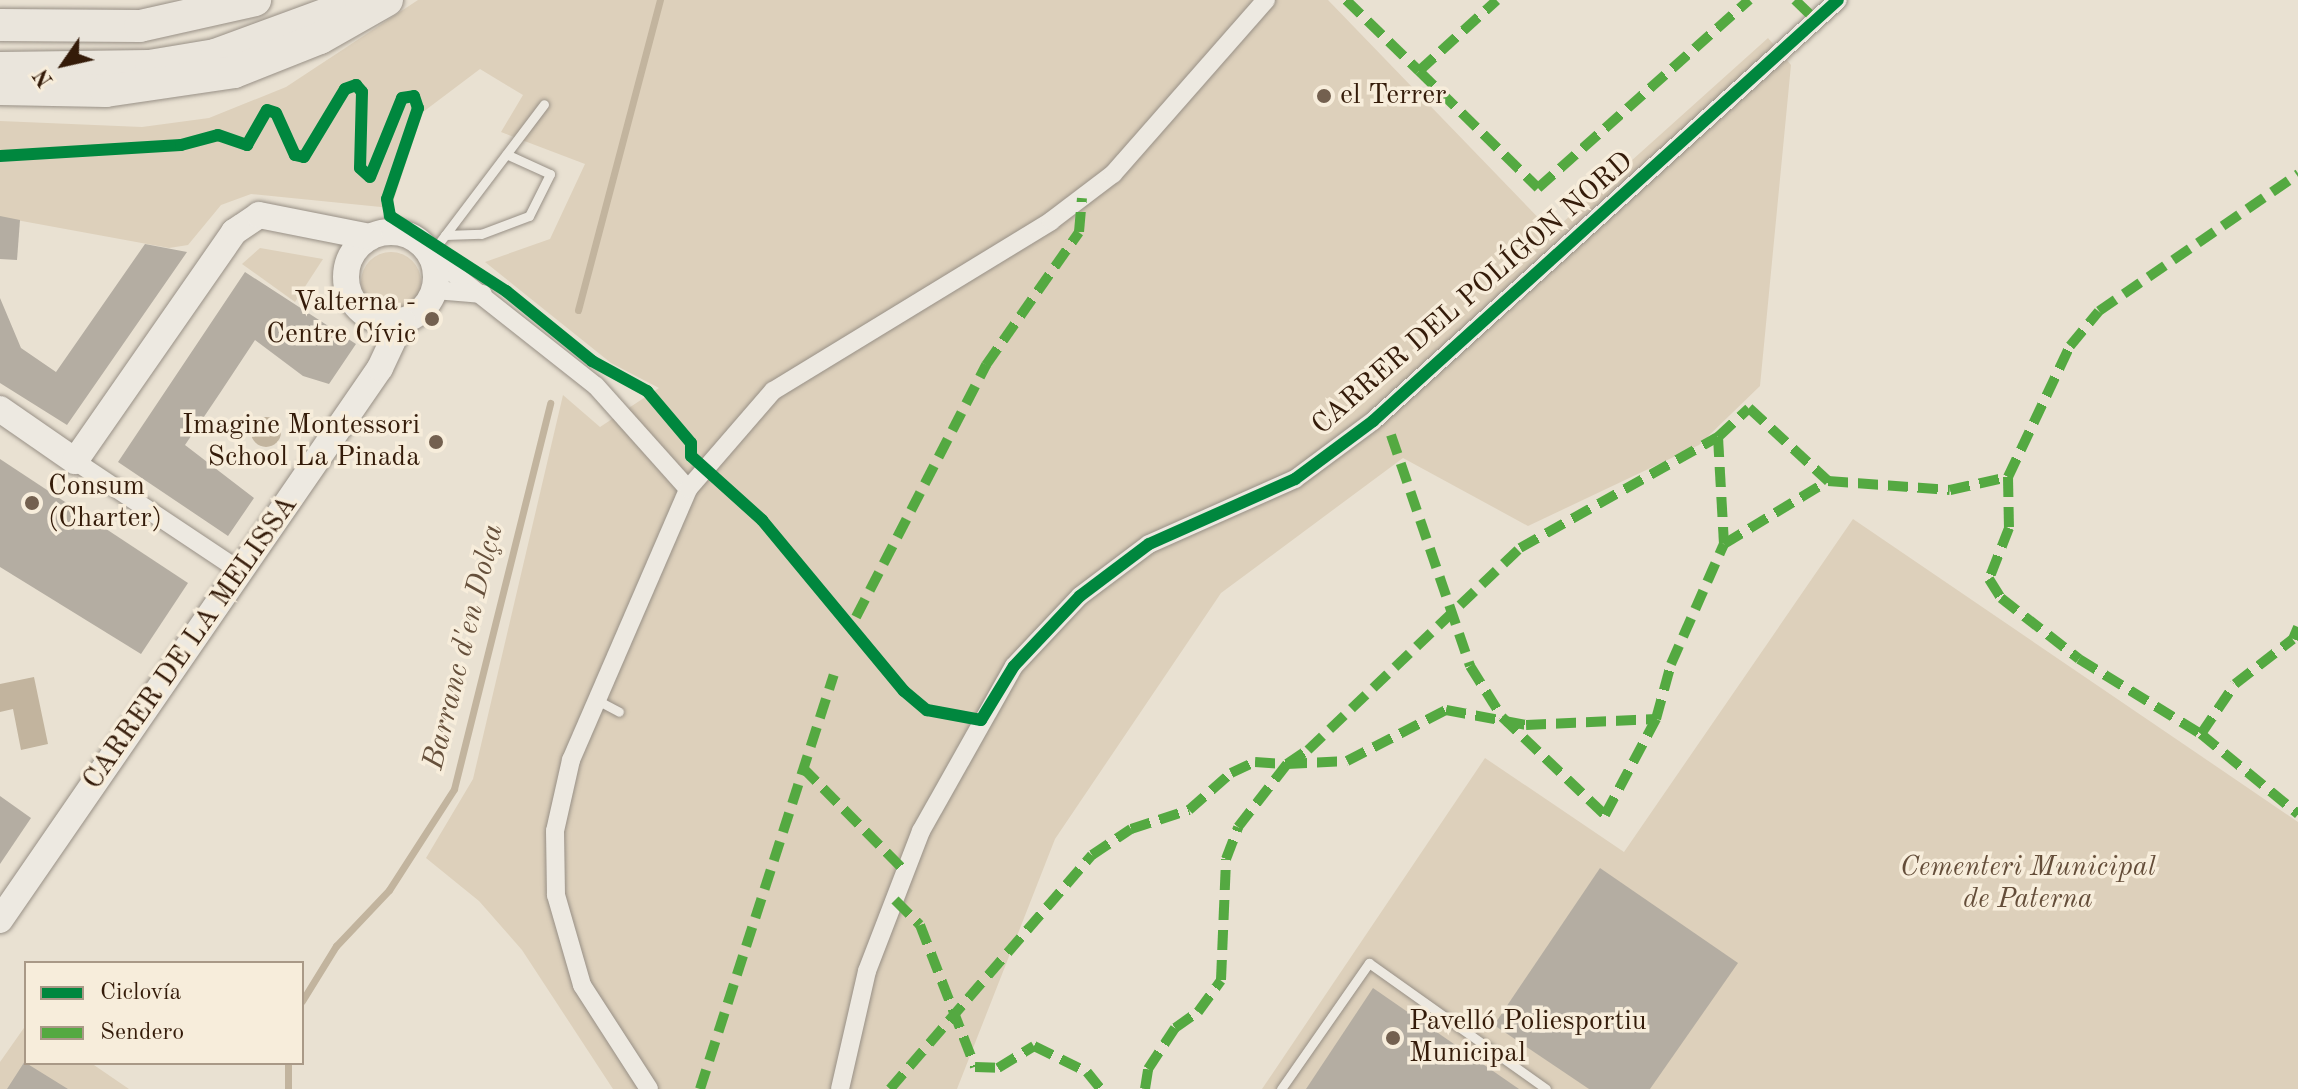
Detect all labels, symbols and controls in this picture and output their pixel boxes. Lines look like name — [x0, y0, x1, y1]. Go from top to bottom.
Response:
north arrow — [24, 24, 104, 104]
text: N — [30, 64, 58, 91]
place label: el Terrer — [1340, 79, 1447, 113]
marker: el Terrer — [1315, 87, 1333, 105]
street label: CARRER DEL POLÍGON NORD — [1306, 145, 1640, 443]
place label: Valterna - Centre Cívic — [266, 286, 416, 352]
marker: Valterna - Centre Cívic — [423, 310, 441, 328]
place label: Imagine Montessori School La Pinada — [182, 409, 420, 475]
marker: Imagine Montessori School La Pinada — [427, 433, 445, 451]
place label: Consum (Charter) — [48, 470, 162, 536]
street label: CARRER DE LA MELISSA — [77, 490, 305, 796]
marker: Consum (Charter) — [23, 494, 41, 512]
water label: Barranc d'en Dolça — [416, 521, 512, 773]
park label: Cementeri Municipal de Paterna — [1900, 851, 2156, 917]
legend — [24, 961, 304, 1065]
text: Ciclovía — [100, 981, 181, 1005]
place label: Pavelló Poliesportiu Municipal — [1409, 1005, 1647, 1071]
text: Sendero — [100, 1021, 184, 1045]
marker: Pavelló Poliesportiu Municipal — [1384, 1029, 1402, 1047]

